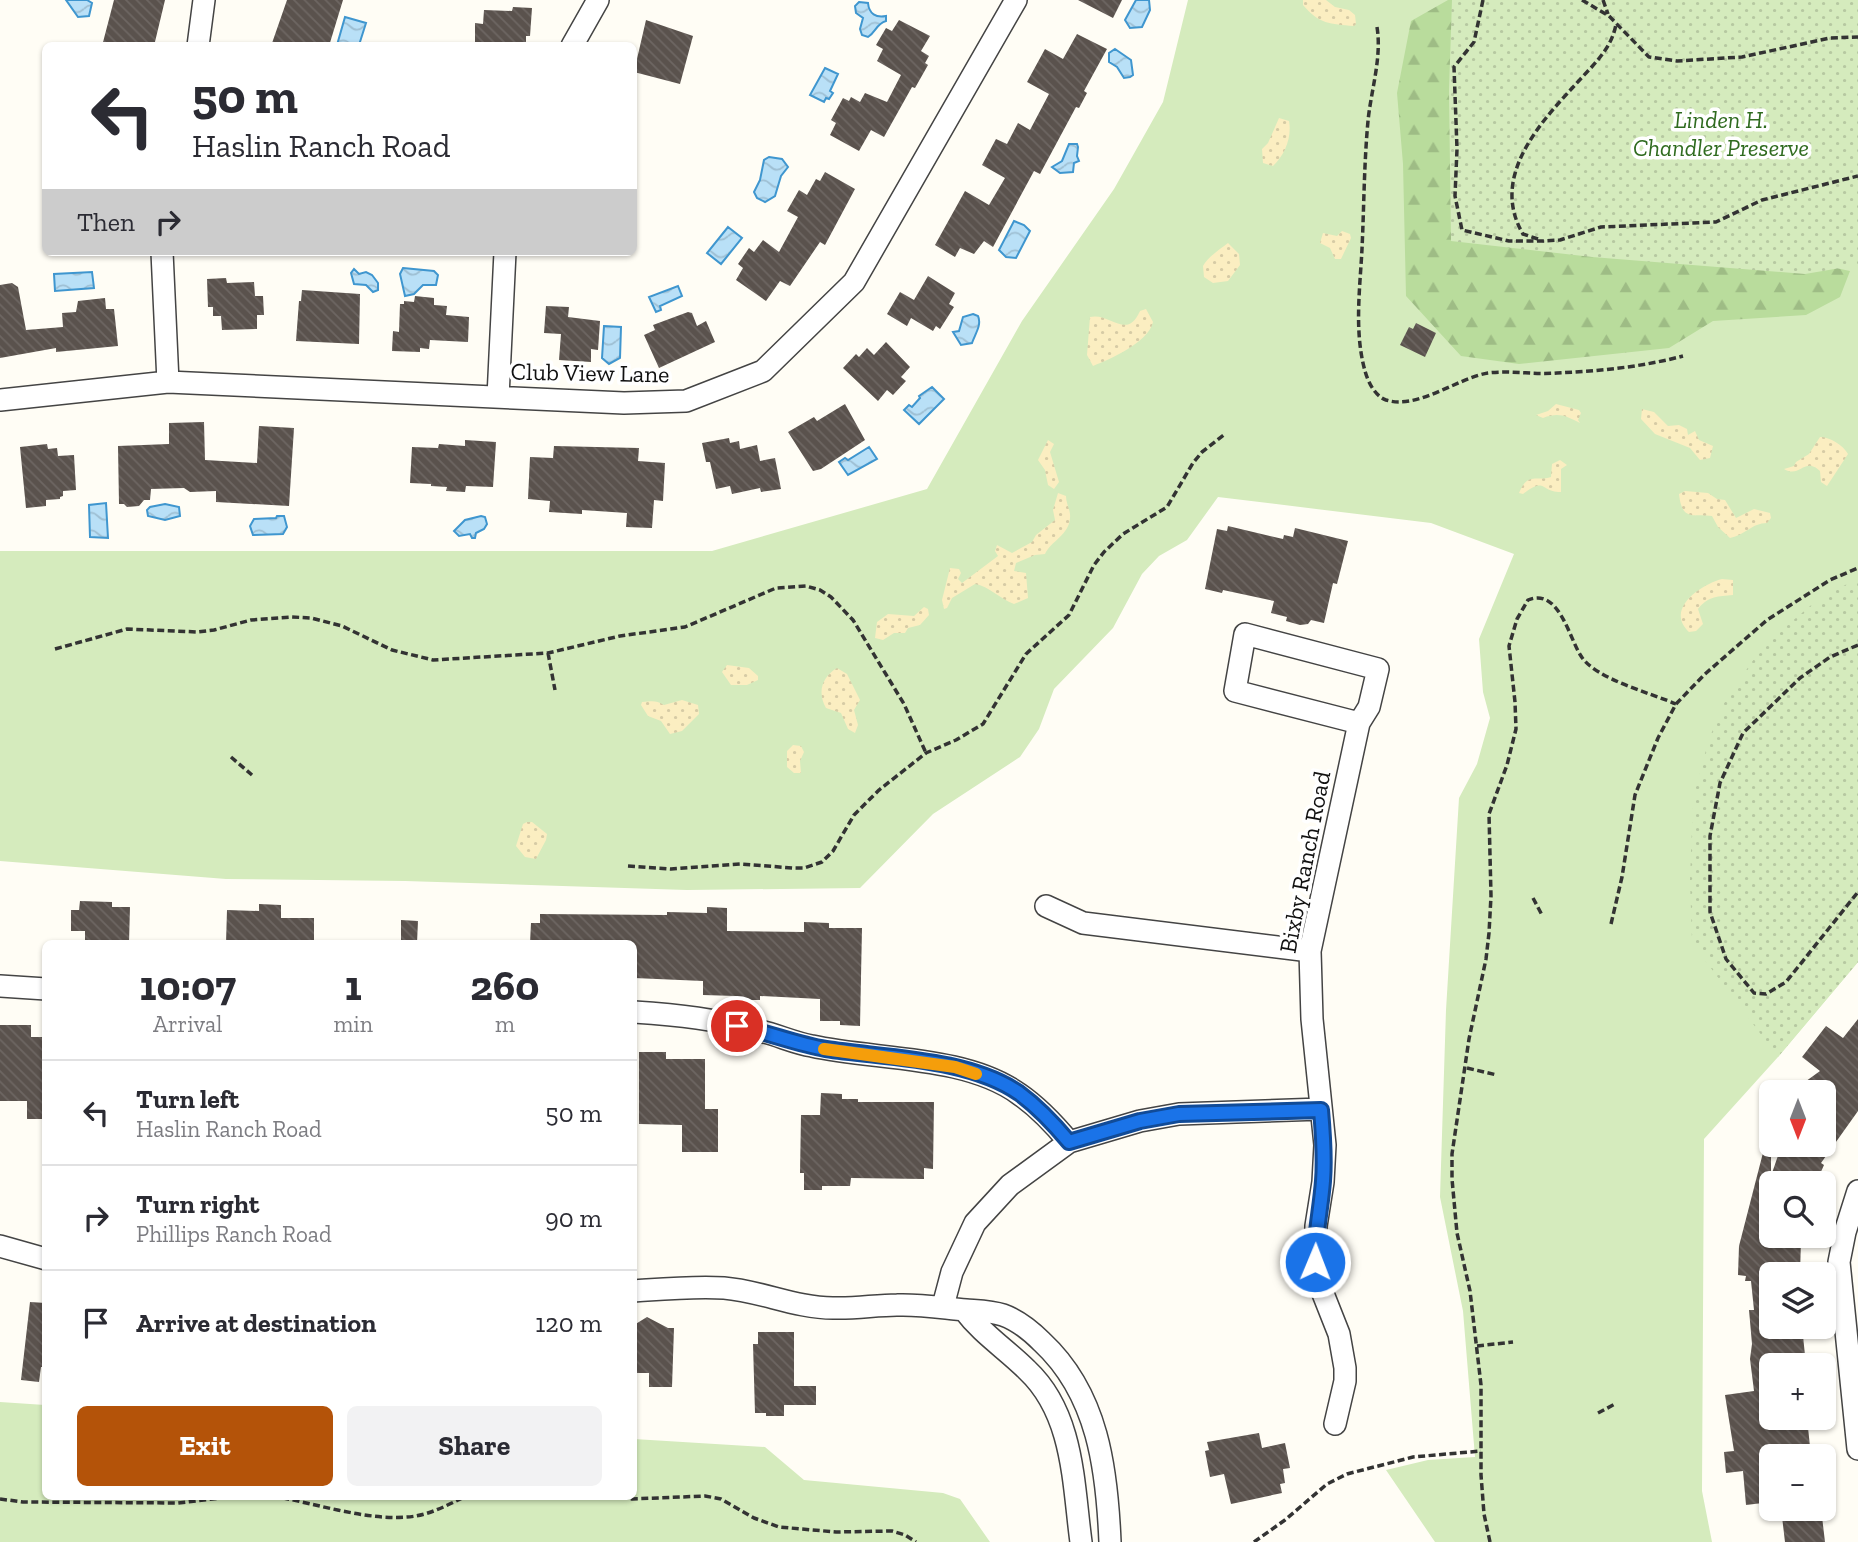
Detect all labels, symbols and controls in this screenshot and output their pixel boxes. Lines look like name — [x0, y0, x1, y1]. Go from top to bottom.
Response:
text: 50 m — [192, 67, 298, 126]
icon: left — [77, 70, 168, 161]
park label: Linden H. Chandler Preserve — [1633, 105, 1809, 162]
text: Haslin Ranch Road — [192, 127, 450, 165]
icon: right — [149, 203, 187, 241]
text: Then — [77, 206, 135, 238]
street label: Club View Lane — [510, 357, 670, 388]
street label: Bixby Ranch Road — [1273, 769, 1336, 955]
text: 10:07 — [139, 960, 236, 1011]
text: 1 — [345, 960, 362, 1011]
text: 260 — [470, 960, 540, 1011]
pin — [707, 996, 767, 1056]
icon: arrive — [718, 1007, 756, 1045]
text: Arrival — [153, 1010, 222, 1038]
text: min — [333, 1010, 373, 1038]
text: m — [495, 1010, 515, 1038]
north arrow — [1759, 1080, 1836, 1157]
map controls — [1759, 1080, 1836, 1521]
text: Turn left — [136, 1083, 239, 1115]
icon: left — [77, 1094, 115, 1132]
text: 50 m — [545, 1097, 602, 1129]
text: Haslin Ranch Road — [136, 1115, 322, 1143]
button: search — [1759, 1171, 1836, 1248]
text: Turn right — [136, 1188, 259, 1220]
icon: right — [77, 1199, 115, 1237]
text: 90 m — [545, 1202, 602, 1234]
text: Phillips Ranch Road — [136, 1220, 332, 1248]
position arrow — [1278, 1225, 1352, 1299]
button: layers — [1759, 1262, 1836, 1339]
icon: arrive — [77, 1304, 115, 1342]
text: Arrive at destination — [136, 1307, 376, 1339]
text: 120 m — [535, 1307, 602, 1339]
button: + — [1759, 1353, 1836, 1430]
button: Exit — [77, 1406, 333, 1486]
button: Share — [347, 1406, 602, 1486]
button: − — [1759, 1444, 1836, 1521]

